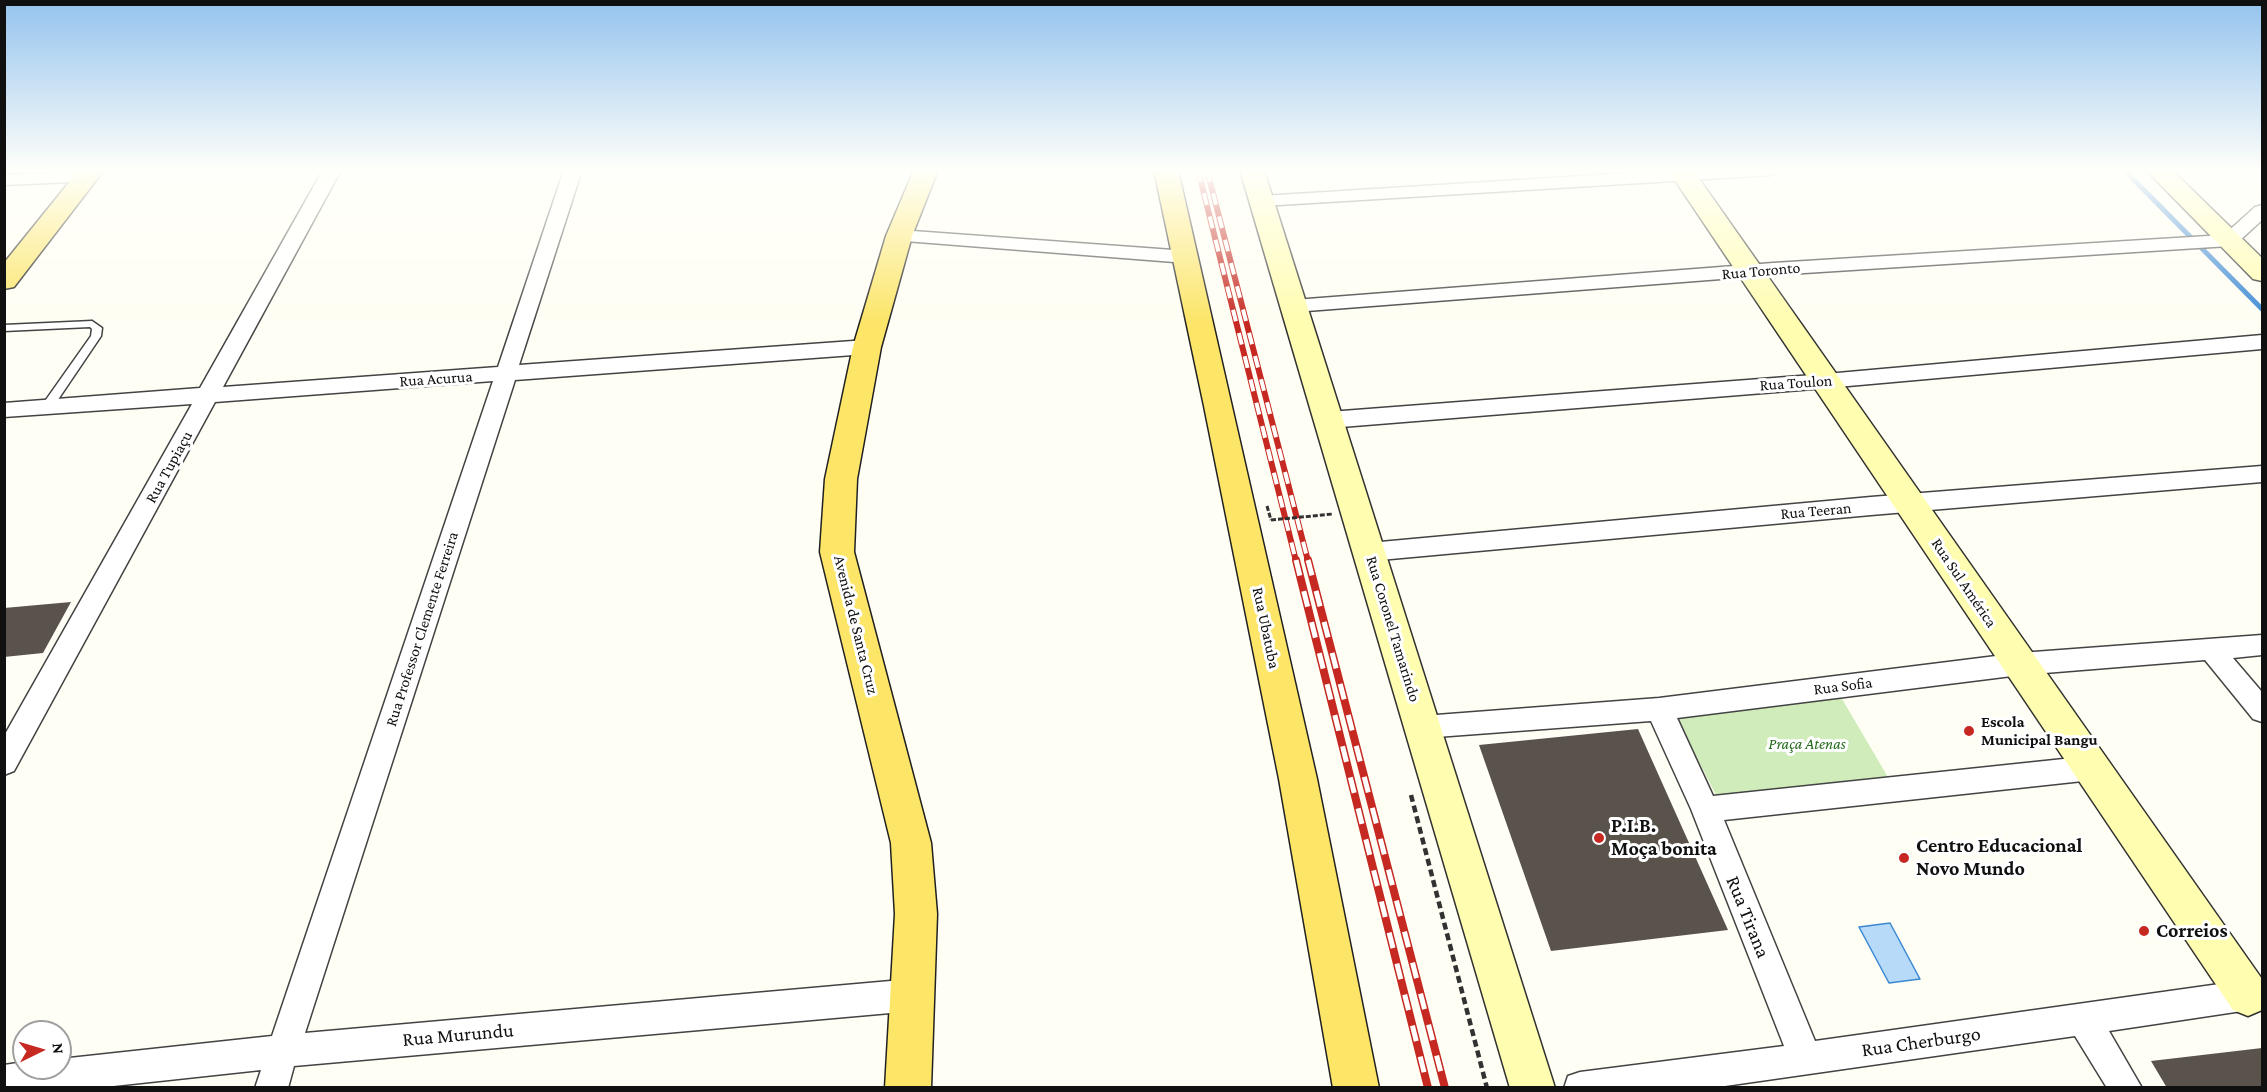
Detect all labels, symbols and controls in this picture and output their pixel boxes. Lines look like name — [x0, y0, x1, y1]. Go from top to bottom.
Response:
street label: Rua Toronto — [1721, 258, 1801, 284]
street label: Rua Acurua — [399, 367, 473, 391]
street label: Rua Toulon — [1759, 371, 1833, 395]
street label: Rua Tupiaçu — [141, 427, 197, 507]
street label: Rua Teeran — [1780, 498, 1852, 524]
street label: Rua Professor Clemente Ferreira — [381, 529, 463, 729]
street label: Rua Sul América — [1927, 535, 2001, 631]
street label: Avenida de Santa Cruz — [829, 554, 883, 696]
street label: Rua Coronel Tamarindo — [1362, 554, 1424, 704]
street label: Rua Ubatuba — [1248, 585, 1284, 671]
street label: Rua Sofia — [1813, 673, 1873, 699]
place label: Escola Municipal Bangu — [1981, 712, 2098, 750]
marker: Escola Municipal Bangu — [1962, 724, 1976, 738]
park label: Praça Atenas — [1768, 734, 1846, 754]
place label: P.I.B. Moça bonita — [1611, 814, 1717, 861]
marker: P.I.B. Moça bonita — [1592, 831, 1606, 845]
place label: Centro Educacional Novo Mundo — [1916, 834, 2082, 881]
marker: Centro Educacional Novo Mundo — [1897, 851, 1911, 865]
street label: Rua Tirana — [1721, 872, 1775, 962]
place label: Correios — [2156, 919, 2228, 943]
marker: Correios — [2137, 924, 2151, 938]
street label: Rua Murundu — [402, 1018, 514, 1052]
north arrow — [12, 1020, 72, 1080]
street label: Rua Cherburgo — [1860, 1022, 1982, 1062]
text: N — [49, 1042, 67, 1055]

